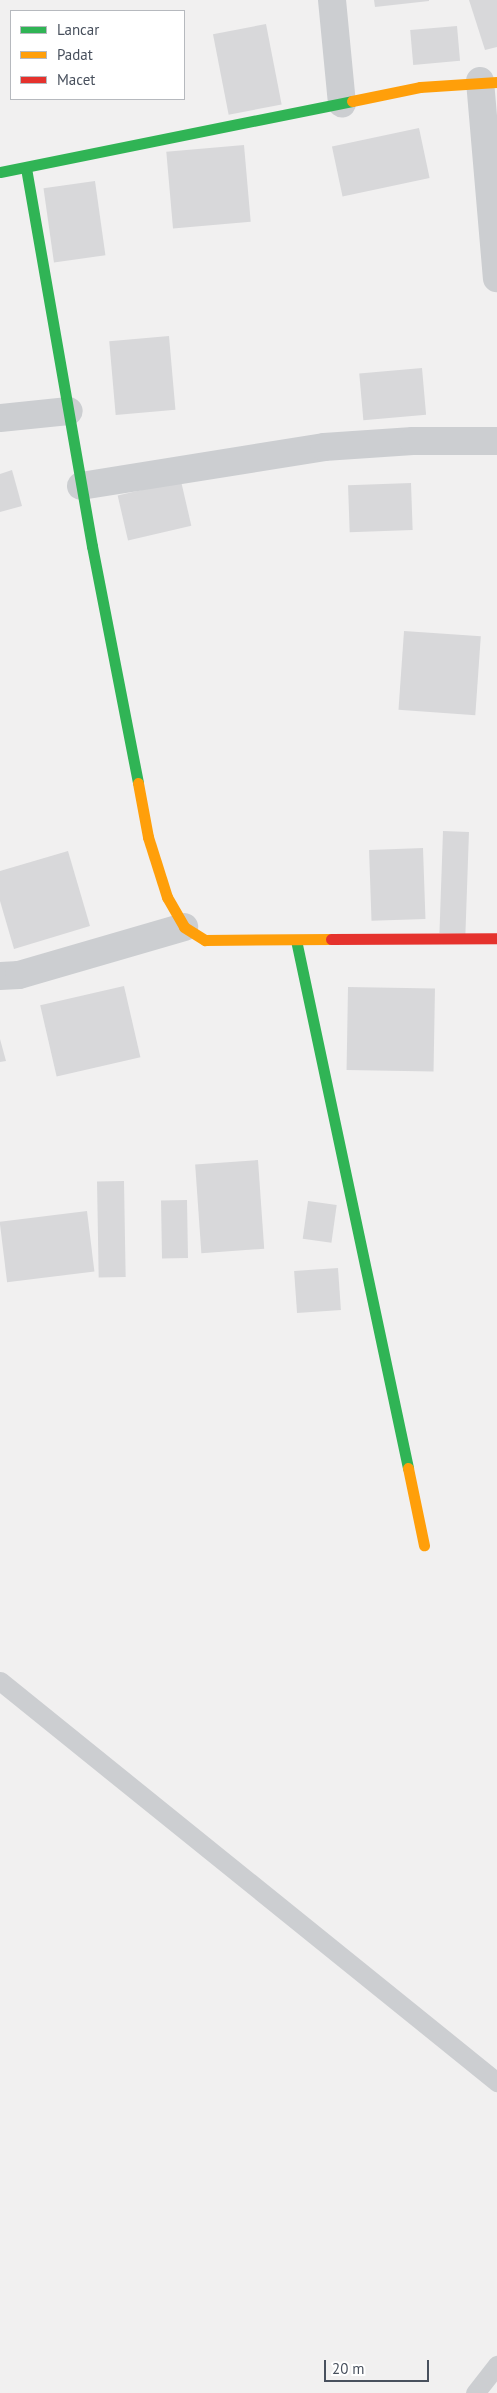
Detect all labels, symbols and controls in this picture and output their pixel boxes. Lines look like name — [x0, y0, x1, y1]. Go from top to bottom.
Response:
legend — [10, 10, 185, 100]
text: Lancar — [57, 20, 99, 39]
text: Padat — [57, 45, 93, 64]
text: Macet — [57, 70, 95, 89]
scale bar — [327, 2350, 432, 2382]
text: 20 m — [332, 2359, 365, 2378]

